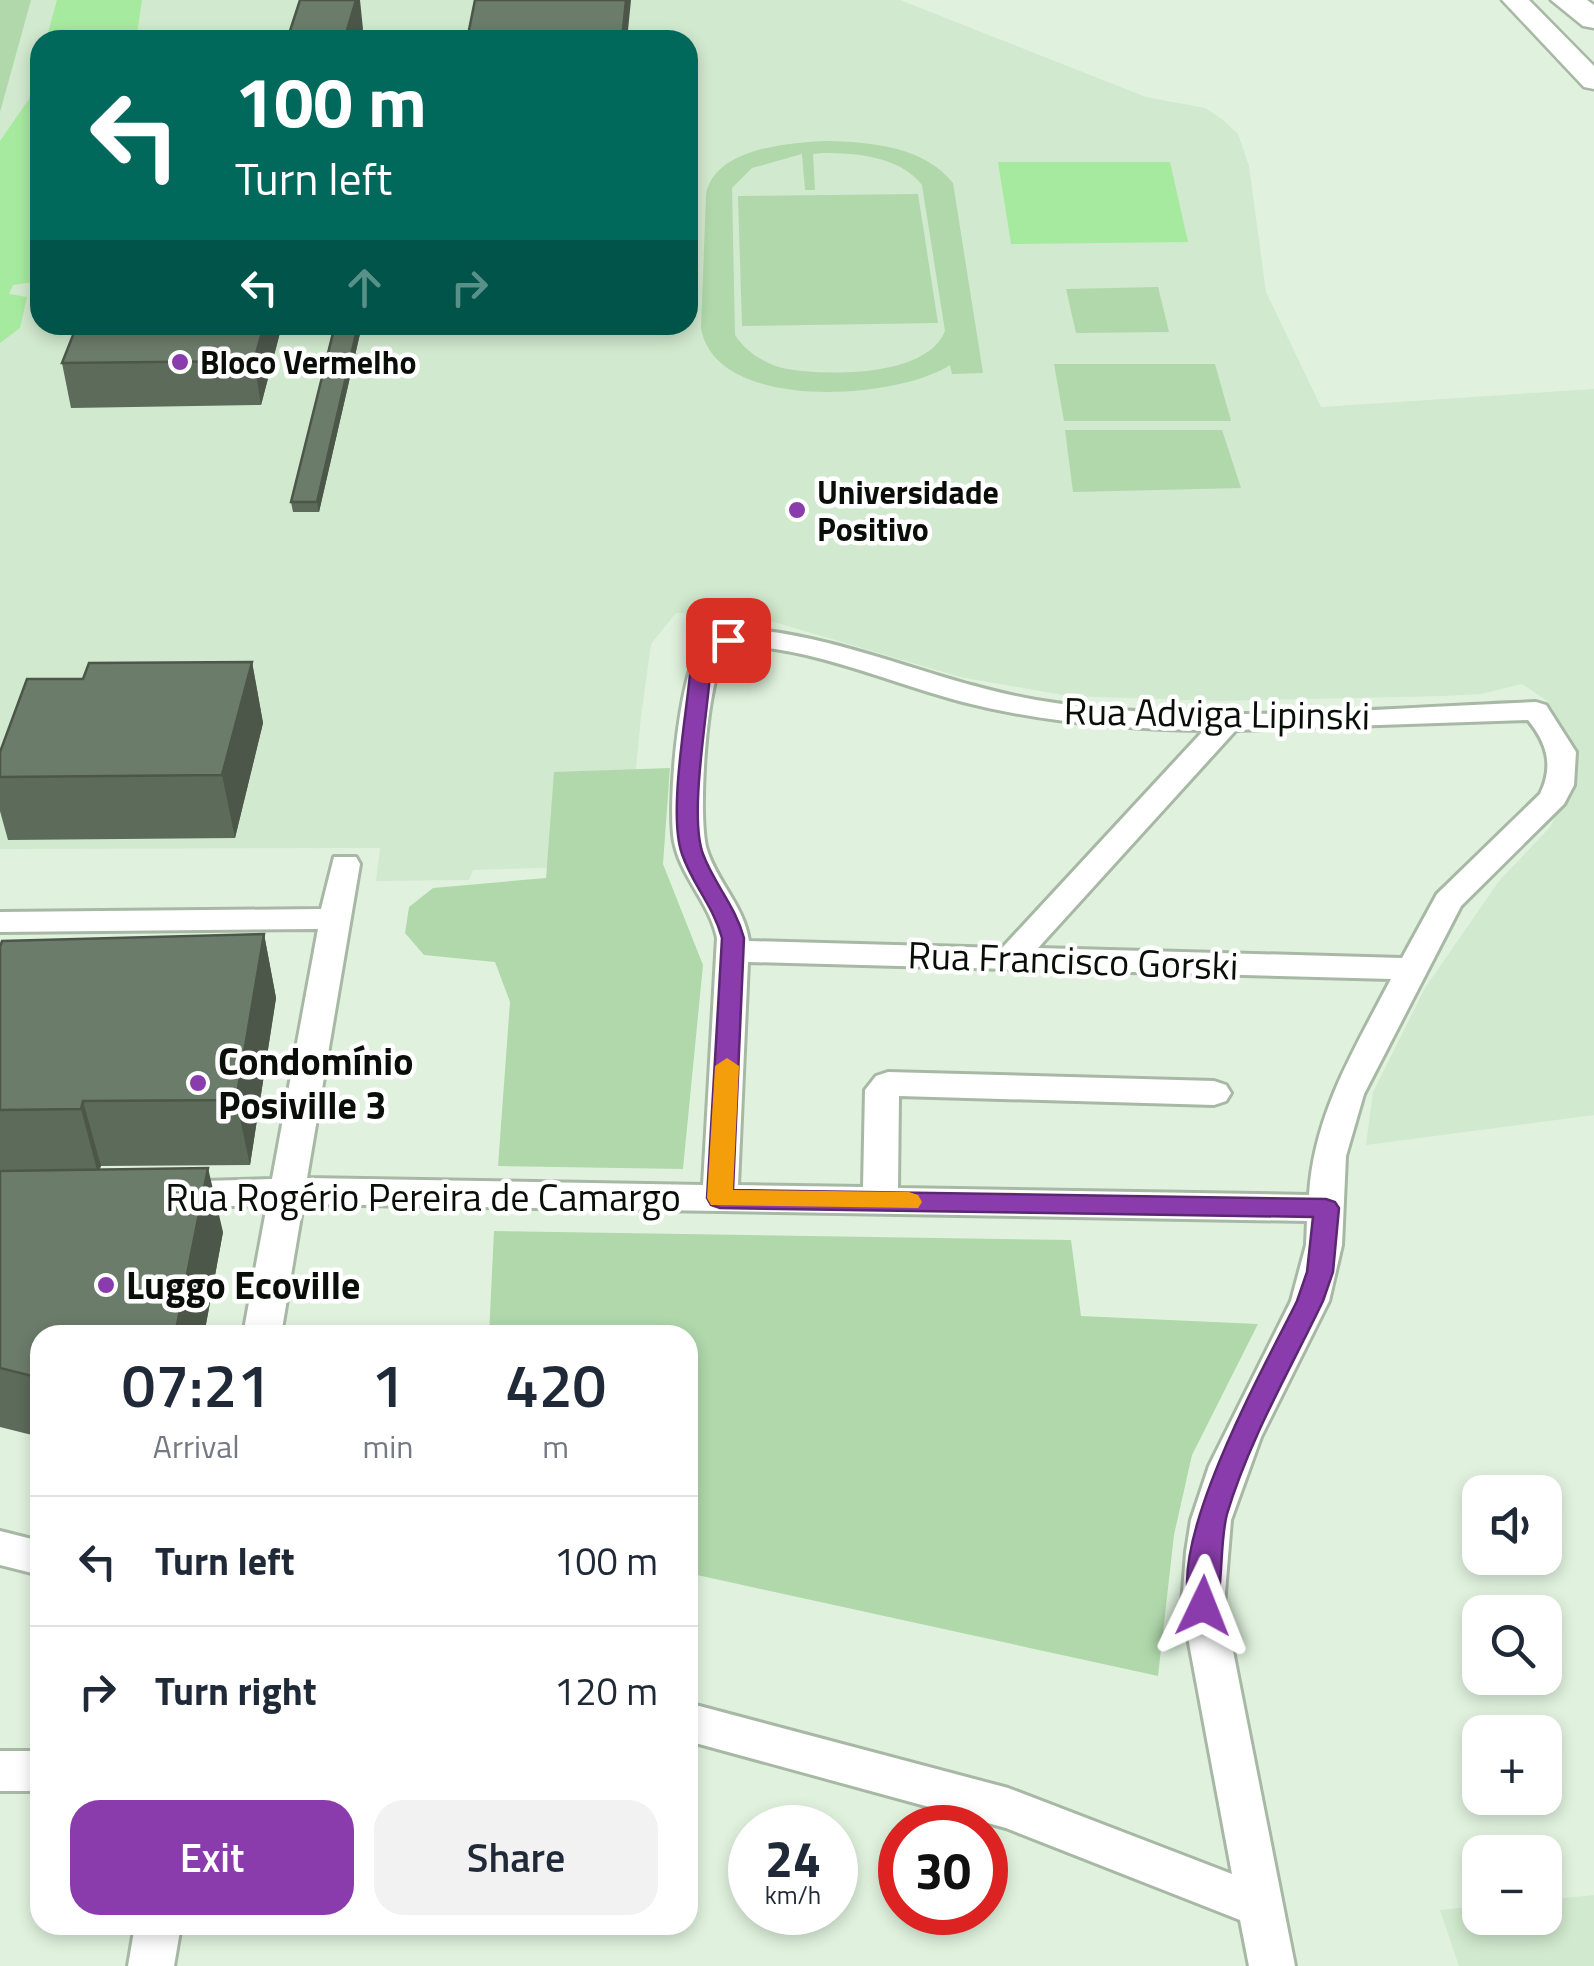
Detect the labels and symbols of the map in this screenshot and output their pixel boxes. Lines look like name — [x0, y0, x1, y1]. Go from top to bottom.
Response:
place label: Bloco Vermelho — [200, 338, 416, 386]
marker: Bloco Vermelho — [169, 351, 191, 373]
place label: Universidade Positivo — [817, 468, 999, 553]
marker: Universidade Positivo — [786, 499, 808, 521]
pin — [686, 598, 771, 683]
street label: Rua Adviga Lipinski — [1063, 681, 1371, 745]
street label: Rua Francisco Gorski — [907, 925, 1239, 995]
place label: Condomínio Posiville 3 — [218, 1032, 413, 1134]
marker: Condomínio Posiville 3 — [187, 1072, 209, 1094]
street label: Rua Rogério Pereira de Camargo — [165, 1168, 681, 1226]
place label: Luggo Ecoville — [126, 1256, 360, 1314]
marker: Luggo Ecoville — [95, 1274, 117, 1296]
position arrow — [1151, 1554, 1255, 1658]
speed limit sign: 30 — [878, 1805, 1008, 1935]

